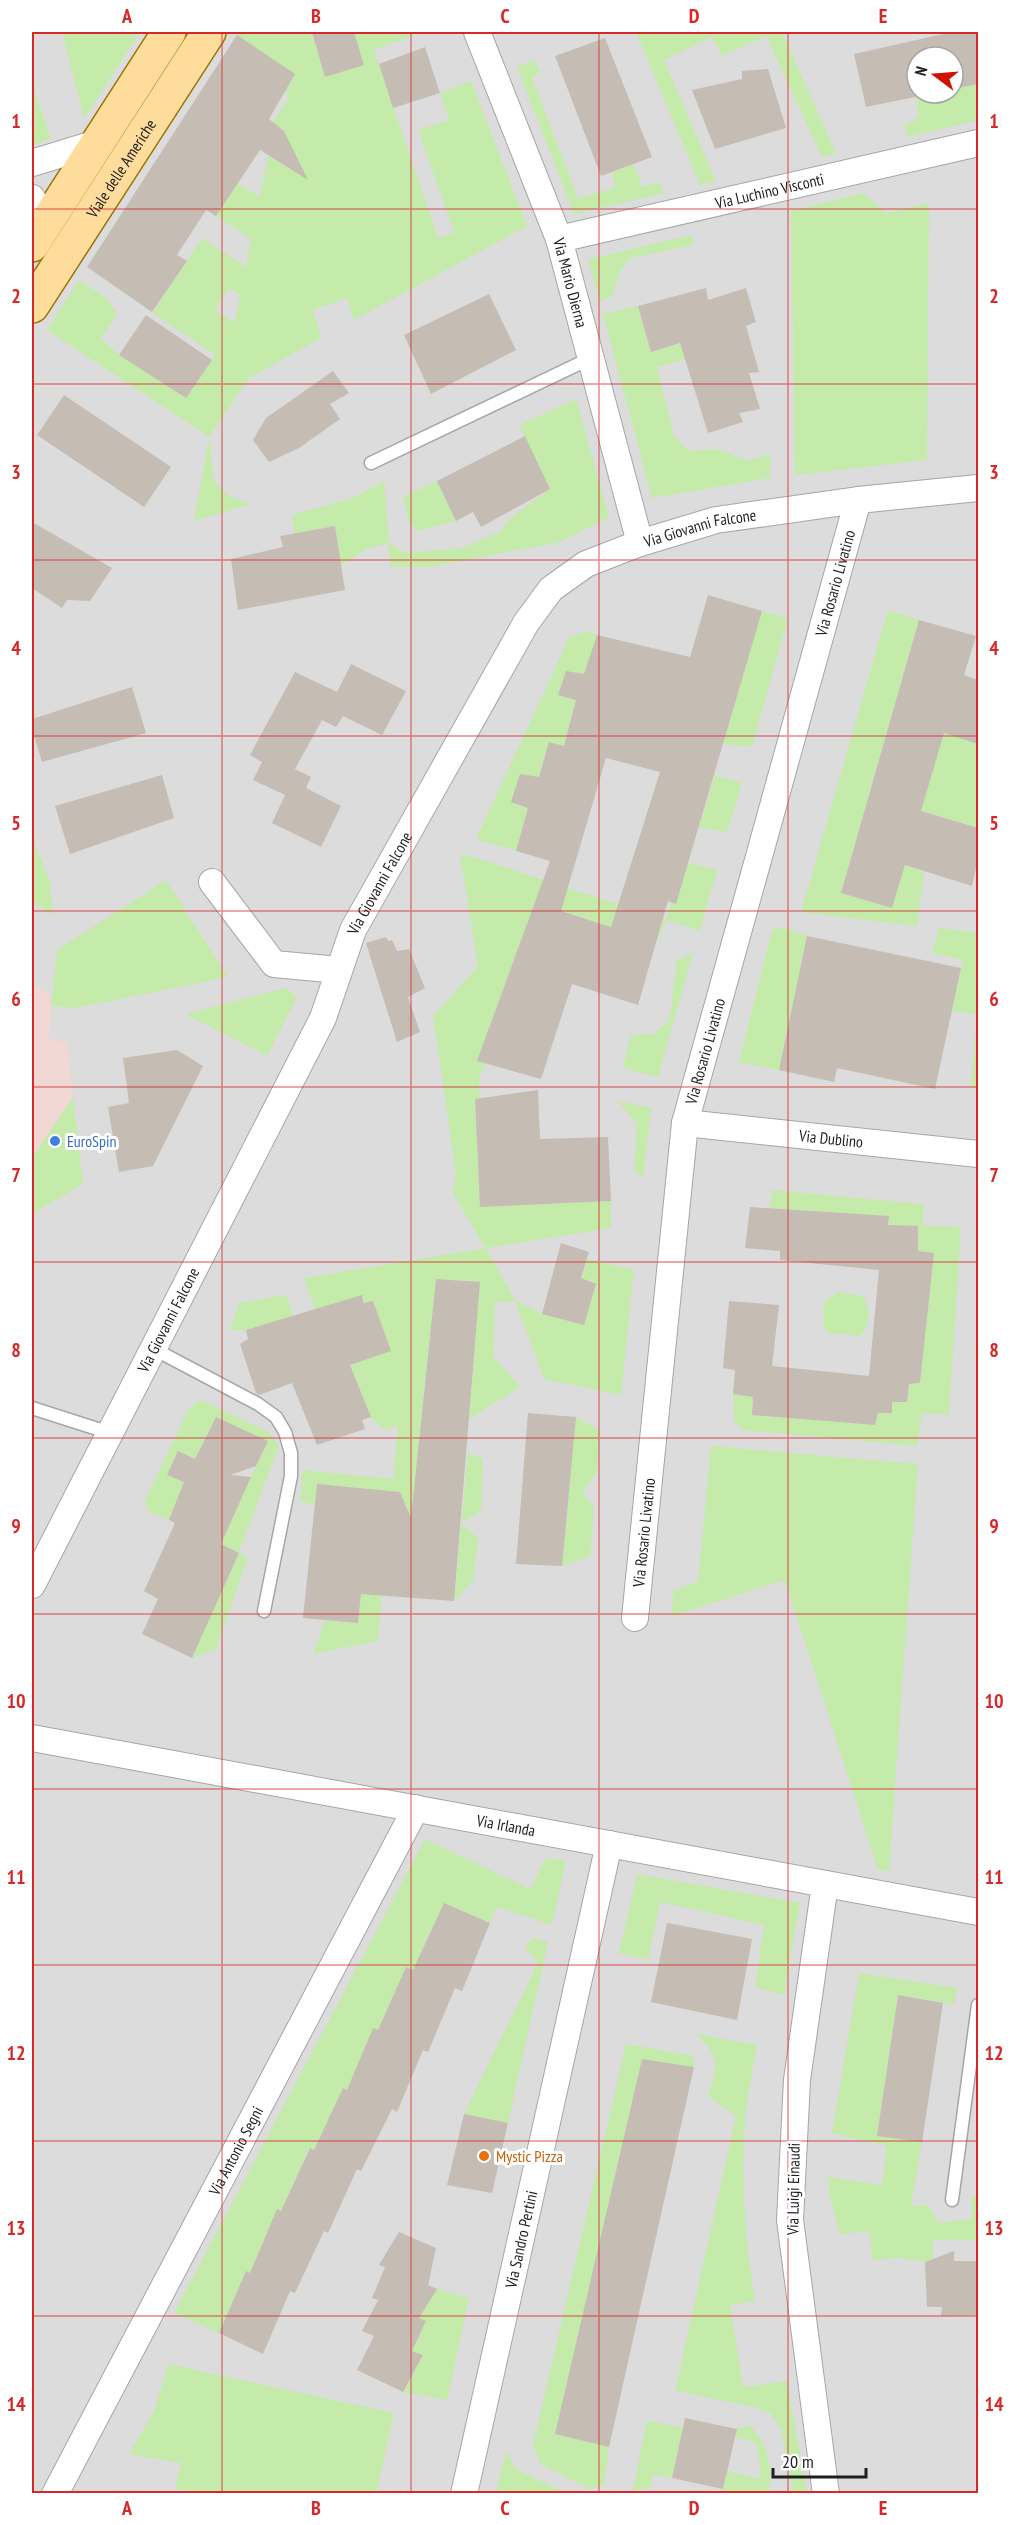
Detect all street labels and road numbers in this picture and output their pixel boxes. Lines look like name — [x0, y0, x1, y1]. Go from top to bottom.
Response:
street label: Viale delle Americhe — [81, 115, 160, 222]
street label: Via Luchino Visconti — [712, 169, 826, 213]
street label: Via Mario Dierna — [549, 235, 592, 330]
street label: Via Giovanni Falcone — [641, 504, 757, 552]
street label: Via Rosario Livatino — [810, 528, 859, 639]
street label: Via Giovanni Falcone — [342, 828, 416, 938]
street label: Via Rosario Livatino — [680, 996, 729, 1108]
street label: Via Dublino — [797, 1125, 864, 1152]
street label: Via Giovanni Falcone — [132, 1264, 203, 1377]
street label: Via Rosario Livatino — [628, 1477, 659, 1589]
street label: Via Irlanda — [474, 1810, 537, 1840]
street label: Via Antonio Segni — [204, 2103, 267, 2199]
street label: Via Luigi Einaudi — [782, 2143, 804, 2236]
street label: Via Sandro Pertini — [500, 2189, 541, 2291]

